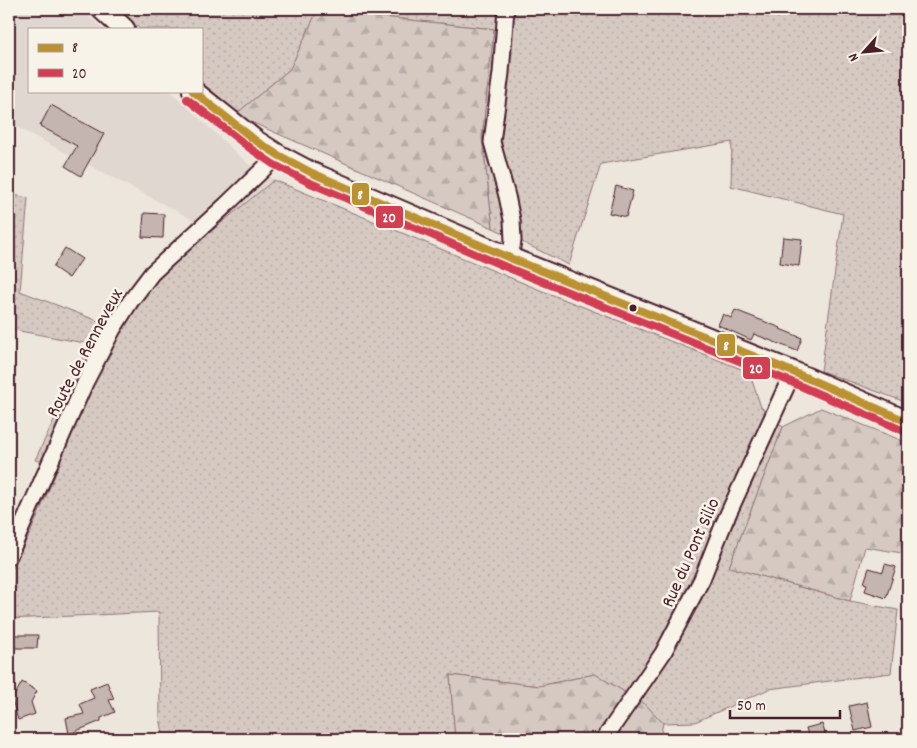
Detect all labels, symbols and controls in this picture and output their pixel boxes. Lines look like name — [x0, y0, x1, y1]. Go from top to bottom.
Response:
legend — [28, 28, 202, 92]
north arrow — [840, 28, 890, 78]
text: 8 — [72, 38, 78, 60]
text: N — [844, 49, 865, 65]
text: 20 — [72, 64, 87, 86]
line badge: 8 — [351, 182, 370, 206]
text: 8 — [357, 186, 363, 206]
line badge: 20 — [375, 205, 404, 229]
text: 20 — [382, 209, 396, 229]
street label: Route de Renneveux — [41, 284, 131, 423]
unlabelled marker — [628, 303, 638, 313]
line badge: 8 — [716, 333, 736, 357]
text: 8 — [723, 337, 729, 357]
line badge: 20 — [742, 356, 771, 380]
text: 20 — [749, 360, 763, 380]
street label: Rue du Pont Silio — [656, 494, 728, 612]
scale bar — [730, 688, 840, 720]
text: 50 m — [737, 696, 766, 718]

